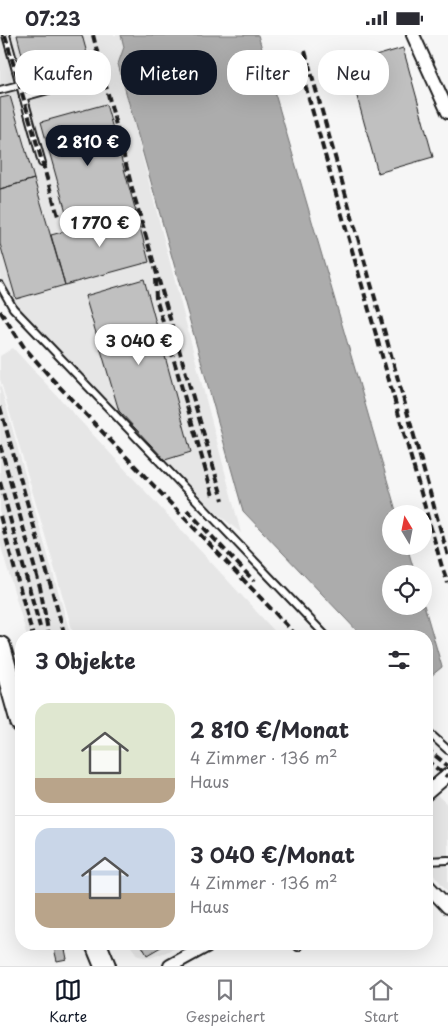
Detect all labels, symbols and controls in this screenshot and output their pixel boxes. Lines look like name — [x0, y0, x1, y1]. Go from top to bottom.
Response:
text: 07:23 — [25, 4, 81, 32]
chip: Kaufen — [15, 50, 111, 95]
chip: Mieten — [121, 50, 217, 95]
chip: Filter — [227, 50, 308, 95]
chip: Neu — [318, 50, 389, 95]
pin: 2 810 € — [42, 125, 134, 167]
text: 2 810 € — [57, 129, 119, 153]
pin: 1 770 € — [54, 205, 146, 248]
text: 1 770 € — [71, 210, 129, 234]
pin: 3 040 € — [93, 323, 185, 366]
text: 3 040 € — [106, 328, 172, 352]
north arrow — [382, 505, 432, 555]
map controls — [382, 505, 432, 615]
button: locate — [382, 565, 432, 615]
text: 3 Objekte — [35, 644, 136, 676]
icon: filters — [385, 646, 413, 674]
text: 2 810 €/Monat — [190, 713, 349, 745]
icon: home — [75, 723, 135, 783]
text: 4 Zimmer · 136 m² — [190, 745, 337, 769]
text: Haus — [190, 769, 229, 793]
text: 3 040 €/Monat — [190, 838, 355, 870]
icon: home — [75, 848, 135, 908]
text: 4 Zimmer · 136 m² — [190, 870, 337, 894]
text: Haus — [190, 894, 229, 918]
tab: Karte — [49, 976, 87, 1027]
tab: Gespeichert — [186, 976, 265, 1027]
tab: Start — [364, 976, 399, 1027]

